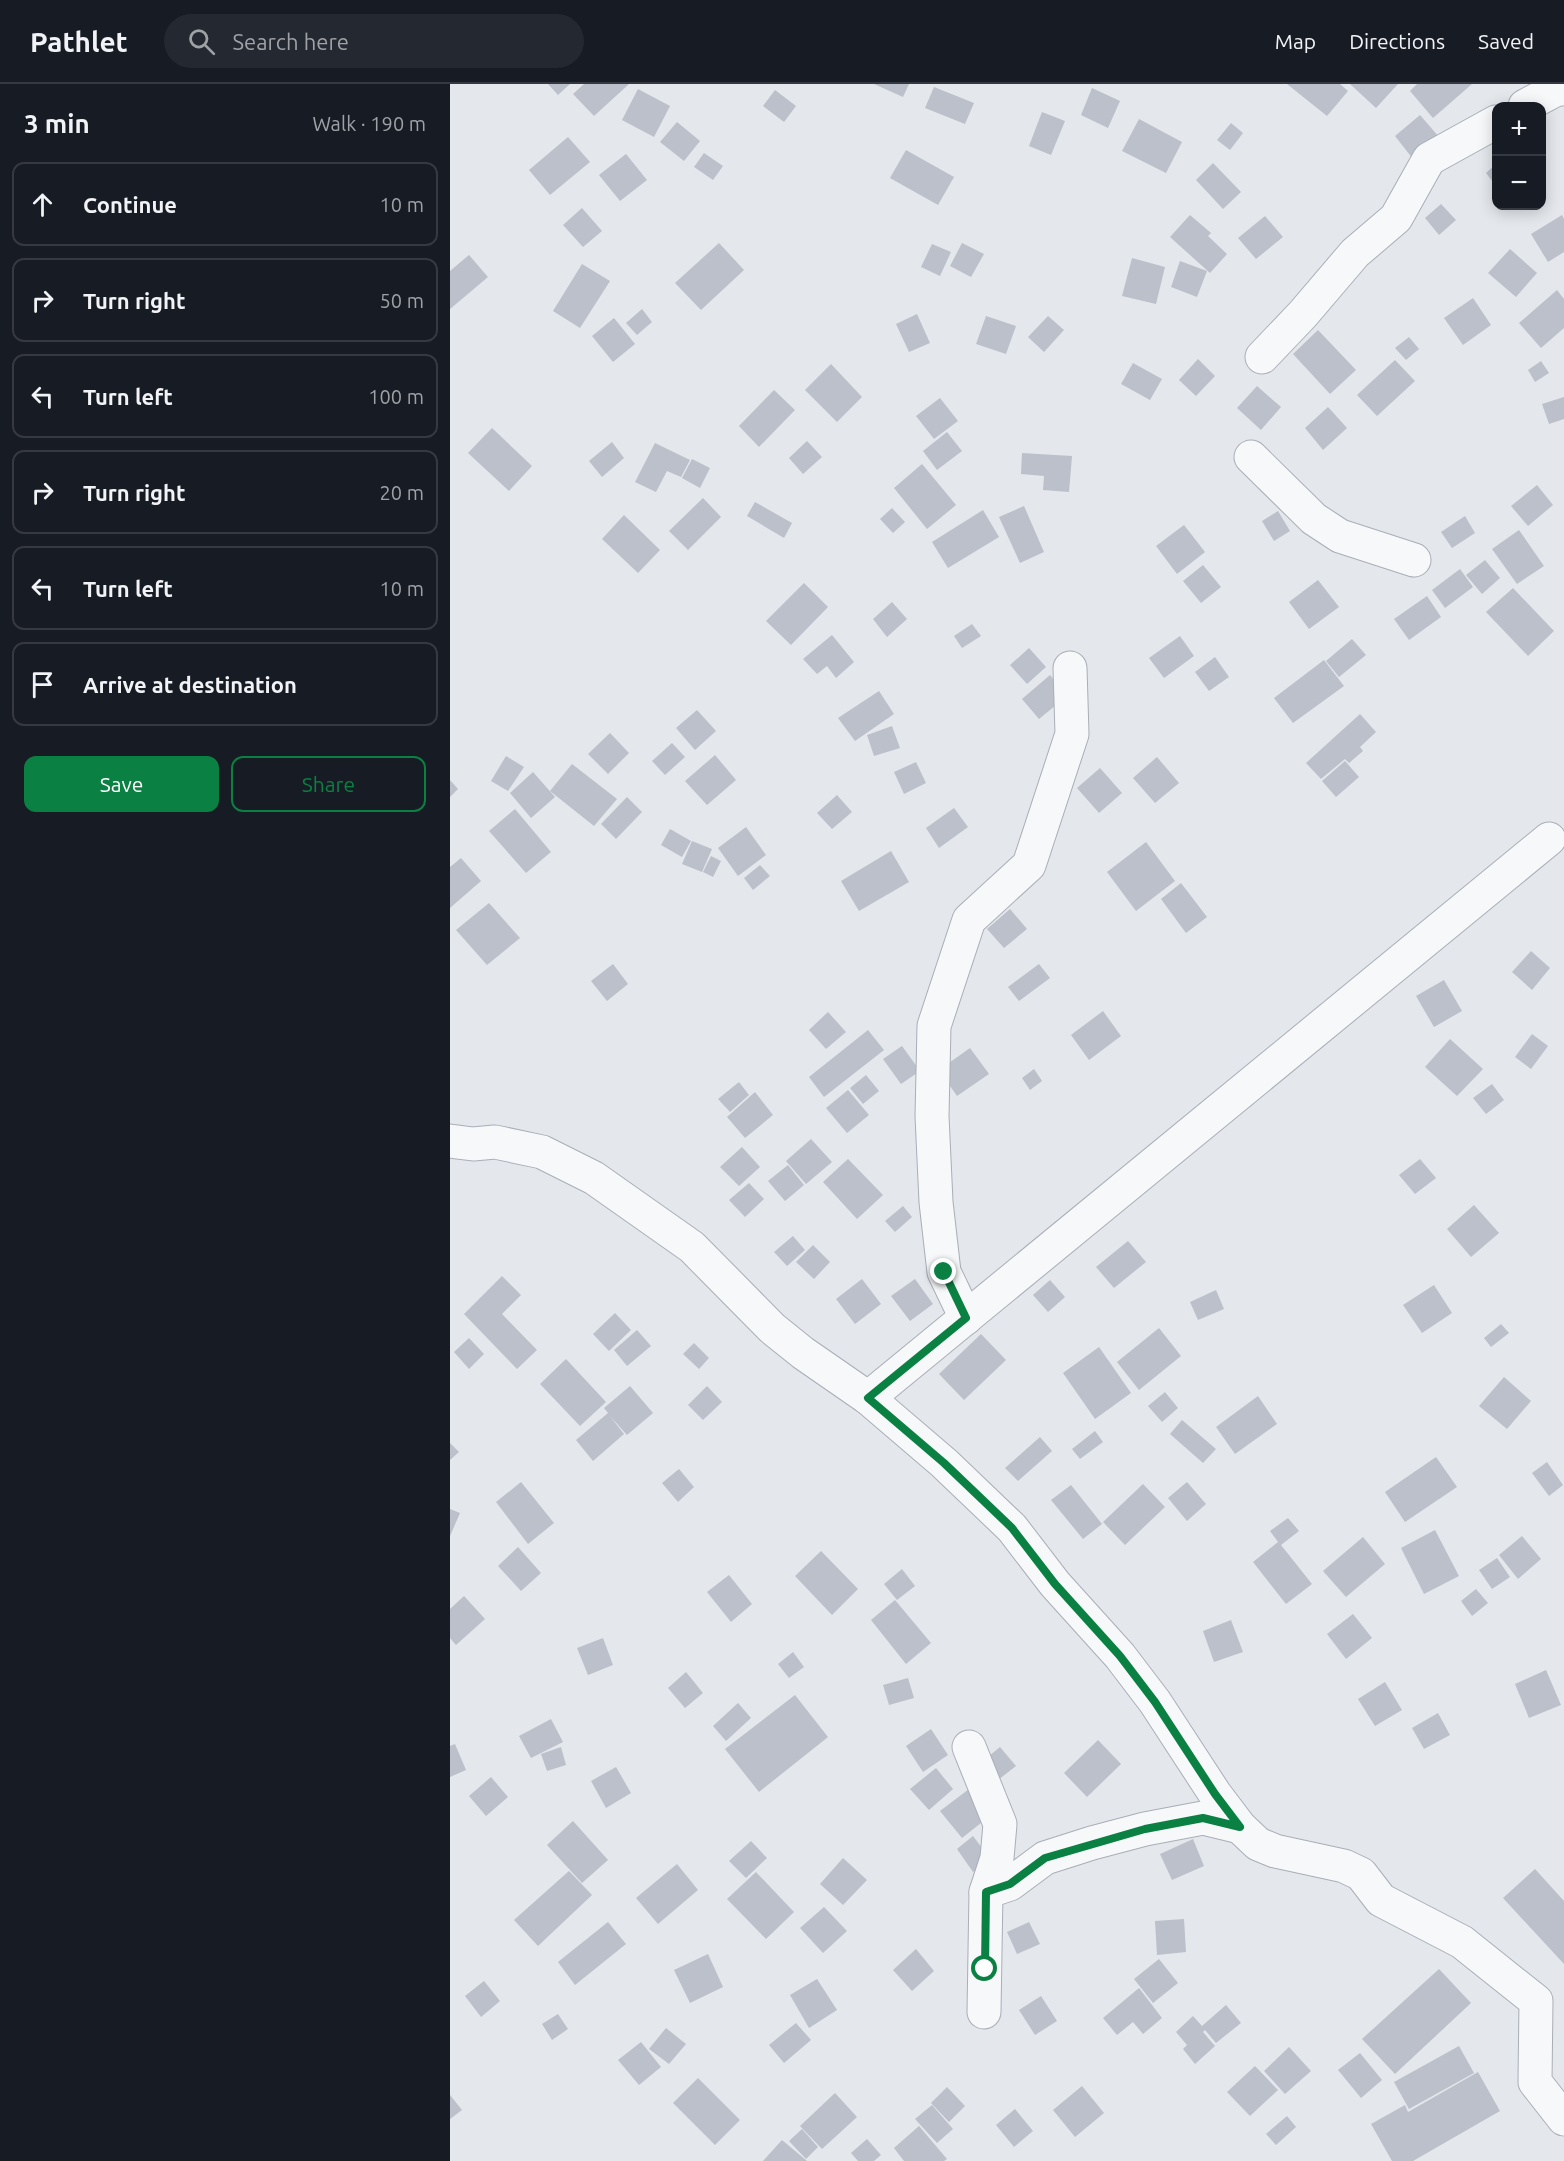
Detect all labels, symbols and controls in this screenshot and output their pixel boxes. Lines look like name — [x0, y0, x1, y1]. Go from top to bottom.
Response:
search box — [164, 14, 584, 68]
icon: search — [185, 25, 218, 58]
text: Pathlet — [30, 26, 128, 57]
text: Search here — [233, 29, 349, 54]
text: Map — [1275, 29, 1316, 53]
text: Directions — [1349, 29, 1445, 53]
text: Saved — [1478, 29, 1534, 53]
map controls — [1492, 102, 1546, 210]
button: + — [1492, 102, 1546, 156]
text: 3 min — [24, 109, 90, 138]
text: Walk · 190 m — [313, 112, 426, 135]
button: − — [1492, 156, 1546, 210]
icon: ahead — [26, 188, 59, 221]
text: Continue — [83, 192, 177, 217]
text: 10 m — [380, 193, 424, 216]
icon: right — [26, 284, 59, 317]
text: Turn right — [83, 288, 185, 313]
text: 50 m — [380, 289, 424, 312]
icon: left — [26, 380, 59, 413]
text: Turn left — [83, 384, 173, 409]
text: 100 m — [368, 385, 424, 408]
icon: right — [26, 476, 59, 509]
text: Turn right — [83, 480, 185, 505]
text: 20 m — [380, 481, 424, 504]
icon: left — [26, 572, 59, 605]
text: Turn left — [83, 576, 173, 601]
text: 10 m — [380, 577, 424, 600]
icon: arrive — [26, 668, 59, 701]
text: Arrive at destination — [83, 672, 297, 697]
button: Save — [24, 756, 219, 812]
button: Share — [231, 756, 426, 812]
route end — [930, 1258, 956, 1284]
route start — [971, 1955, 997, 1981]

